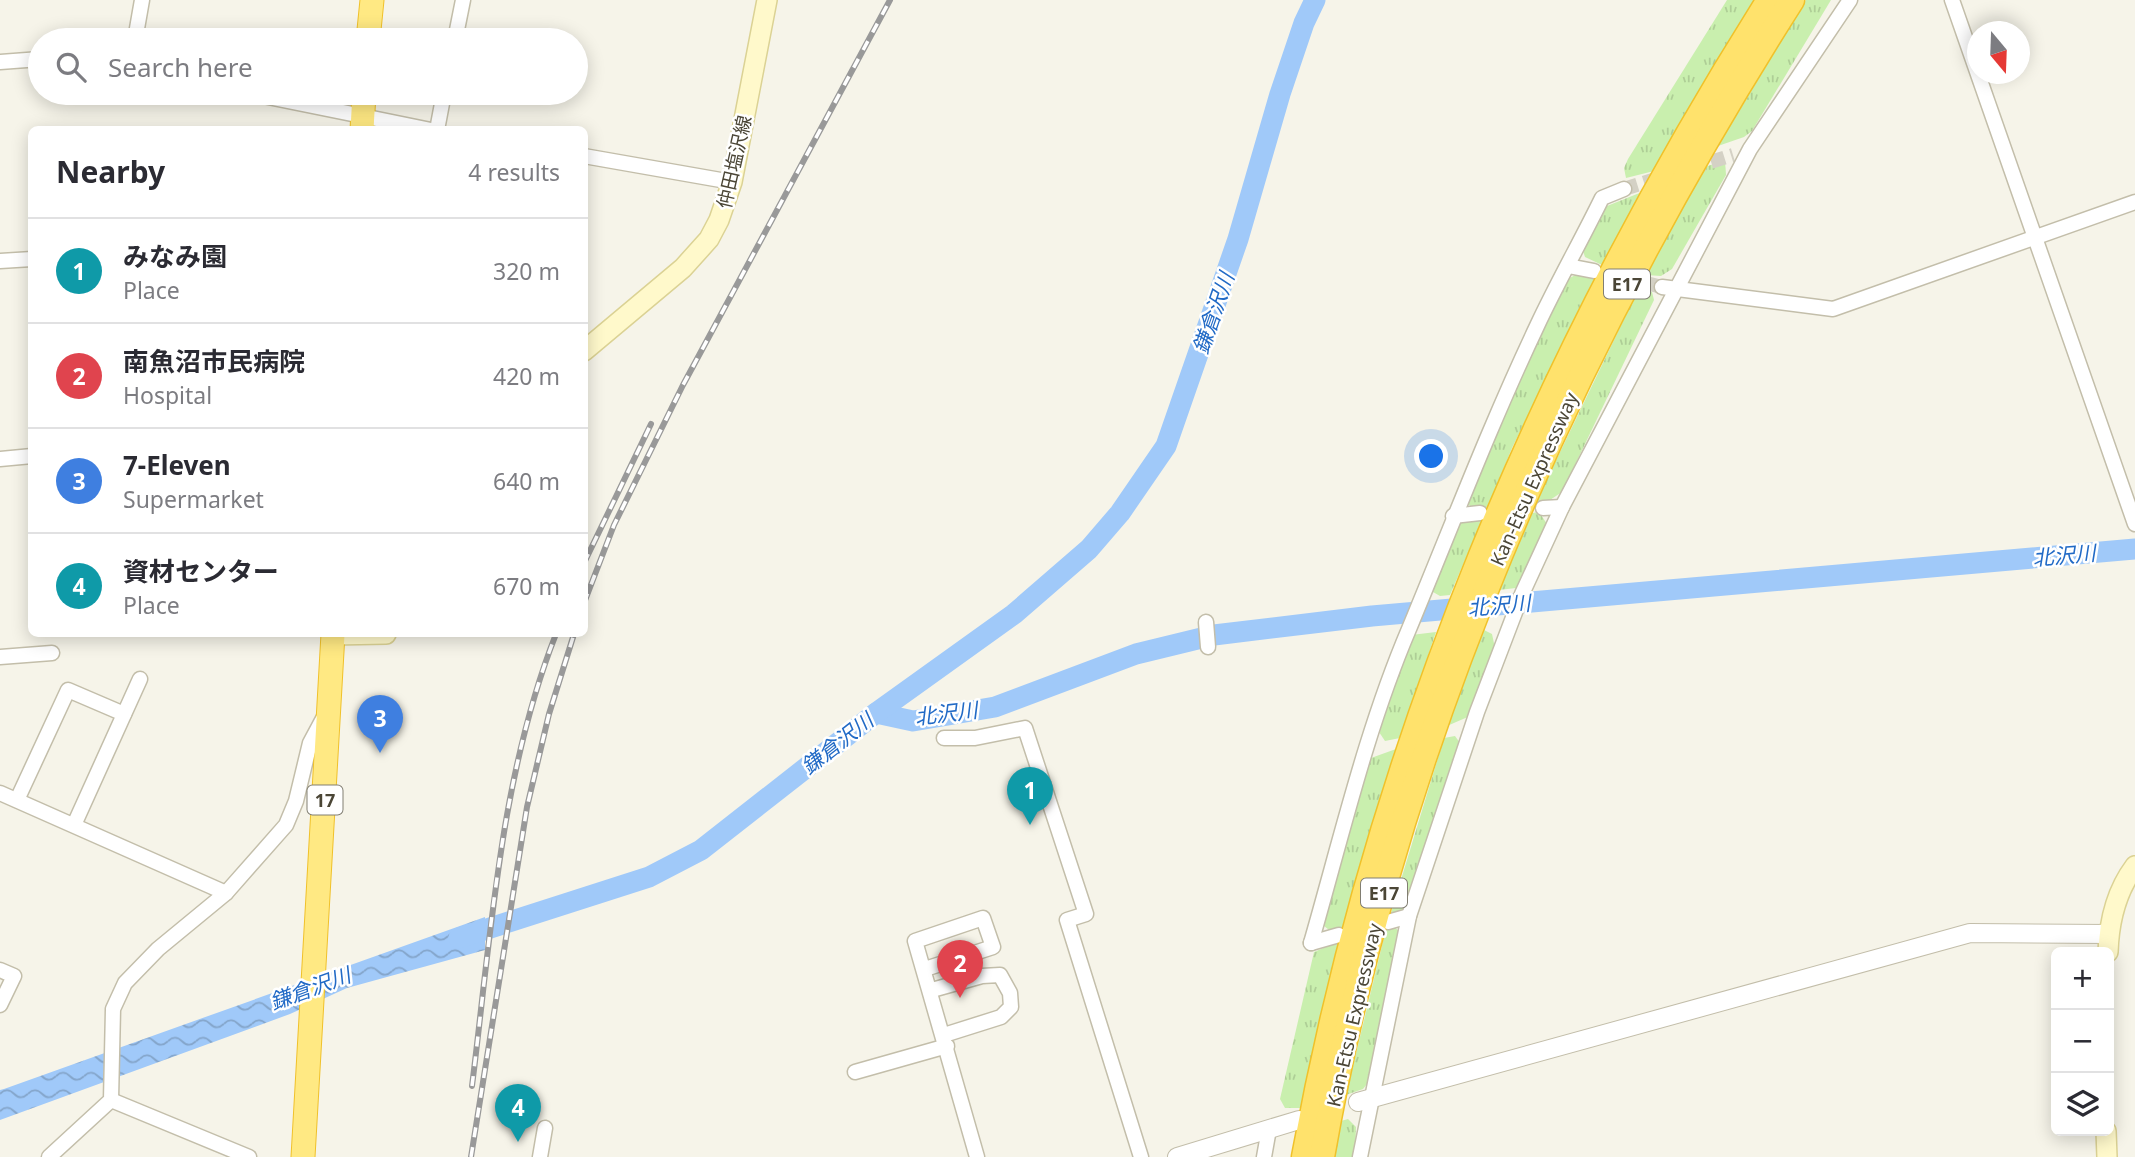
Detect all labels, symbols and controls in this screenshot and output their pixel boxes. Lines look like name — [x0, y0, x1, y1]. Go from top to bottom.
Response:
north arrow — [1967, 21, 2030, 84]
search box — [28, 28, 588, 105]
icon: search — [52, 48, 90, 86]
text: Search here — [108, 49, 253, 85]
street label: 仲田塩沢線 — [711, 113, 757, 211]
text: Nearby — [56, 151, 165, 192]
text: 4 results — [468, 156, 560, 188]
text: みなみ園 — [123, 238, 227, 274]
text: 1 — [72, 255, 86, 287]
text: 320 m — [493, 255, 560, 287]
water label: 鎌倉沢川 — [1186, 267, 1241, 357]
road number: E17 — [1604, 270, 1650, 298]
text: Place — [123, 274, 180, 306]
text: 南魚沼市民病院 — [123, 343, 305, 379]
text: 2 — [72, 360, 86, 392]
text: 420 m — [493, 360, 560, 392]
text: Hospital — [123, 379, 212, 411]
street label: Kan-Etsu Expressway — [1484, 388, 1584, 570]
your location — [1414, 439, 1448, 473]
text: 7-Eleven — [123, 447, 231, 483]
text: 3 — [72, 465, 86, 497]
text: 640 m — [493, 465, 560, 497]
text: Supermarket — [123, 483, 264, 515]
water label: 北沢川 — [2031, 538, 2099, 572]
text: 資材センター — [123, 553, 279, 589]
text: 4 — [72, 570, 86, 602]
text: 670 m — [493, 570, 560, 602]
water label: 北沢川 — [1466, 588, 1534, 622]
text: Place — [123, 589, 180, 621]
pin: 3 — [357, 695, 403, 753]
water label: 北沢川 — [913, 695, 981, 731]
water label: 鎌倉沢川 — [795, 705, 880, 780]
pin: 1 — [1007, 767, 1053, 825]
road number: 17 — [308, 786, 342, 814]
road number: E17 — [1361, 878, 1407, 908]
street label: Kan-Etsu Expressway — [1320, 920, 1388, 1109]
pin: 2 — [937, 940, 983, 998]
map controls — [2051, 947, 2114, 1136]
button: + — [2051, 947, 2114, 1010]
water label: 鎌倉沢川 — [266, 960, 356, 1016]
button: − — [2051, 1010, 2114, 1073]
button: layers — [2051, 1073, 2114, 1136]
pin: 4 — [495, 1084, 541, 1142]

